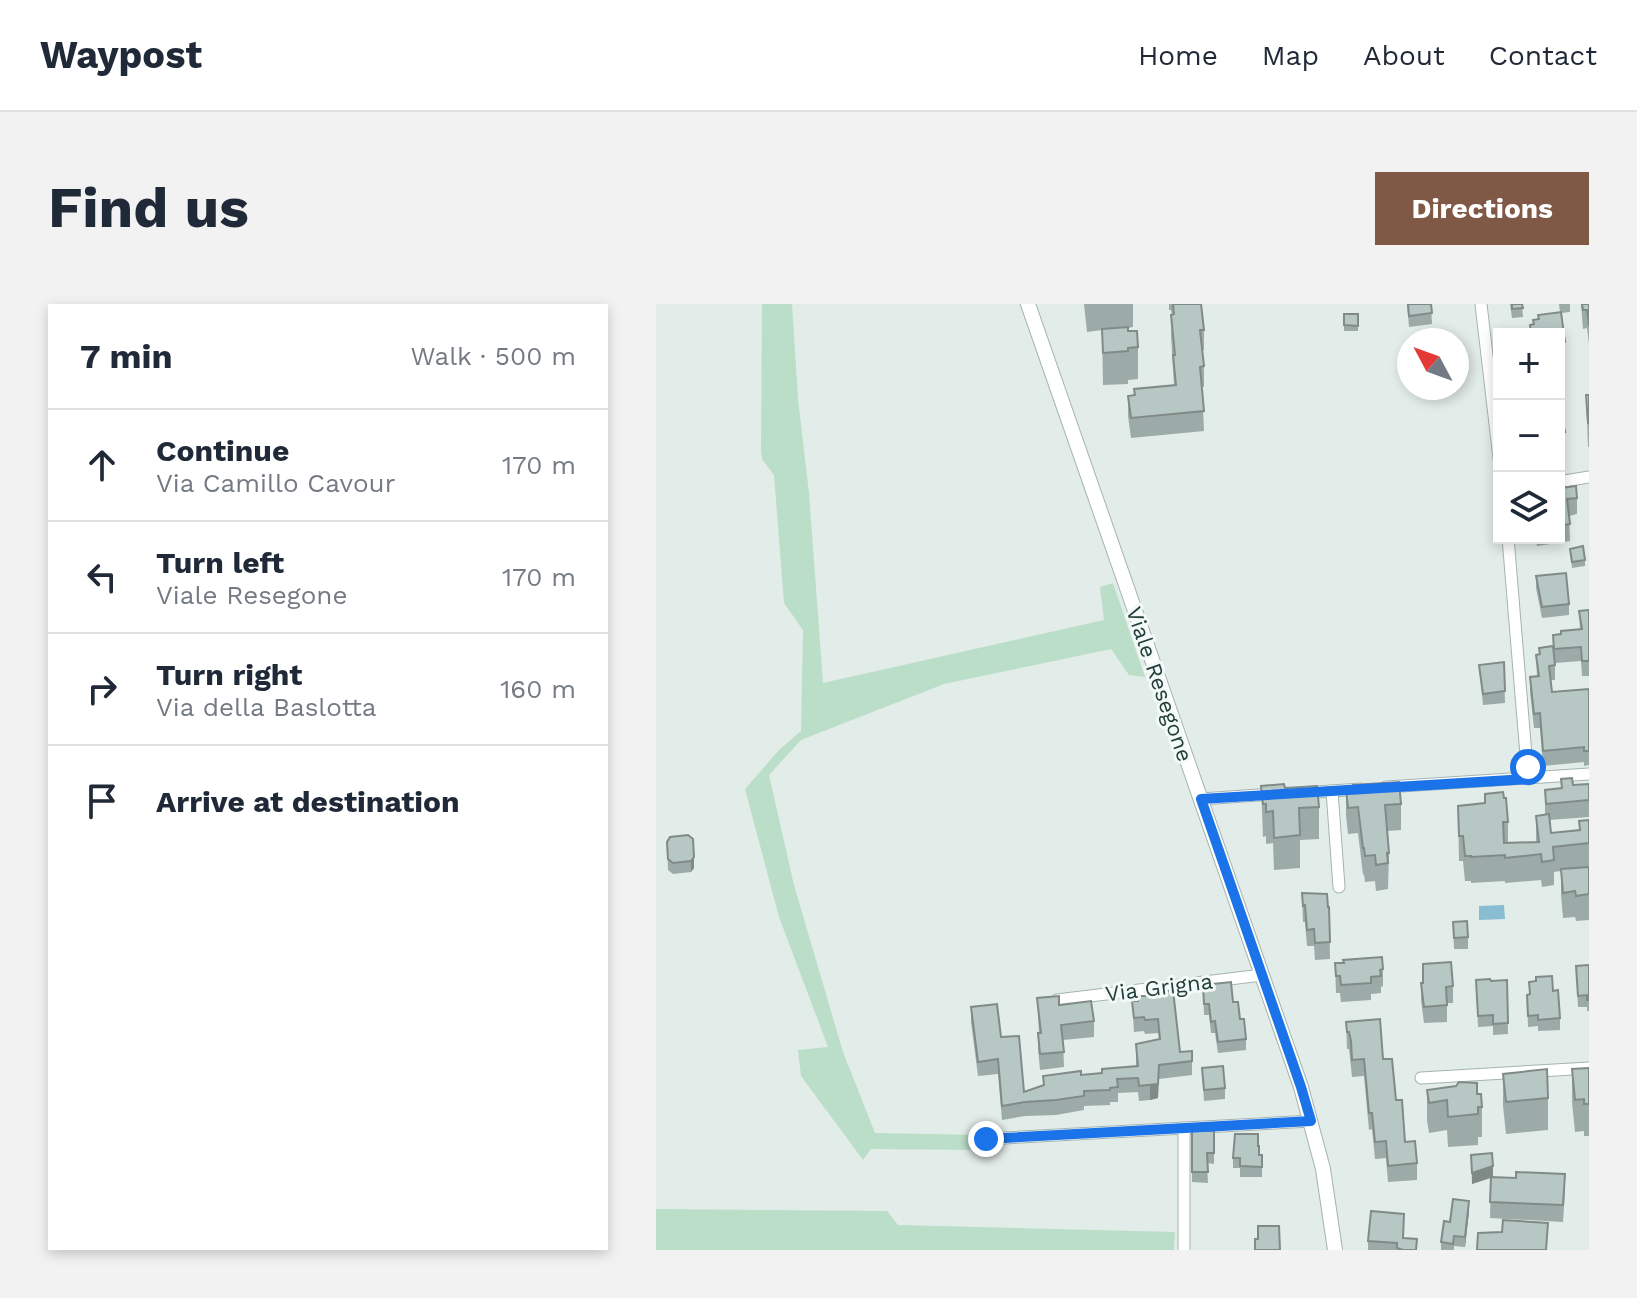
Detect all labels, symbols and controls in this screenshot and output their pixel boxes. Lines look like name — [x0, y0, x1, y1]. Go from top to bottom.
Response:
text: Waypost — [40, 33, 202, 77]
text: Home — [1138, 39, 1218, 72]
text: Map — [1262, 39, 1319, 72]
text: About — [1363, 39, 1445, 72]
text: Contact — [1489, 39, 1597, 72]
button: Directions — [1375, 172, 1589, 245]
text: Find us — [48, 175, 249, 241]
north arrow — [1397, 328, 1469, 400]
map controls — [1493, 328, 1565, 544]
button: + — [1493, 328, 1565, 400]
text: 7 min — [80, 336, 173, 376]
text: Walk · 500 m — [410, 341, 576, 371]
button: − — [1493, 400, 1565, 472]
text: Continue — [156, 433, 289, 468]
icon: ahead — [80, 443, 124, 487]
text: 170 m — [502, 450, 576, 480]
text: Via Camillo Cavour — [156, 468, 395, 498]
button: layers — [1493, 472, 1565, 544]
text: Turn left — [156, 545, 284, 580]
icon: left — [80, 555, 124, 599]
text: 170 m — [502, 562, 576, 592]
text: Viale Resegone — [156, 580, 347, 610]
street label: Viale Resegone — [1121, 604, 1198, 765]
text: Turn right — [156, 657, 302, 692]
icon: right — [80, 667, 124, 711]
text: 160 m — [500, 674, 576, 704]
text: Via della Baslotta — [156, 692, 377, 722]
route start — [1510, 749, 1546, 785]
icon: arrive — [80, 779, 124, 823]
text: Arrive at destination — [156, 784, 460, 819]
street label: Via Grigna — [1104, 969, 1214, 1006]
route end — [968, 1121, 1004, 1157]

